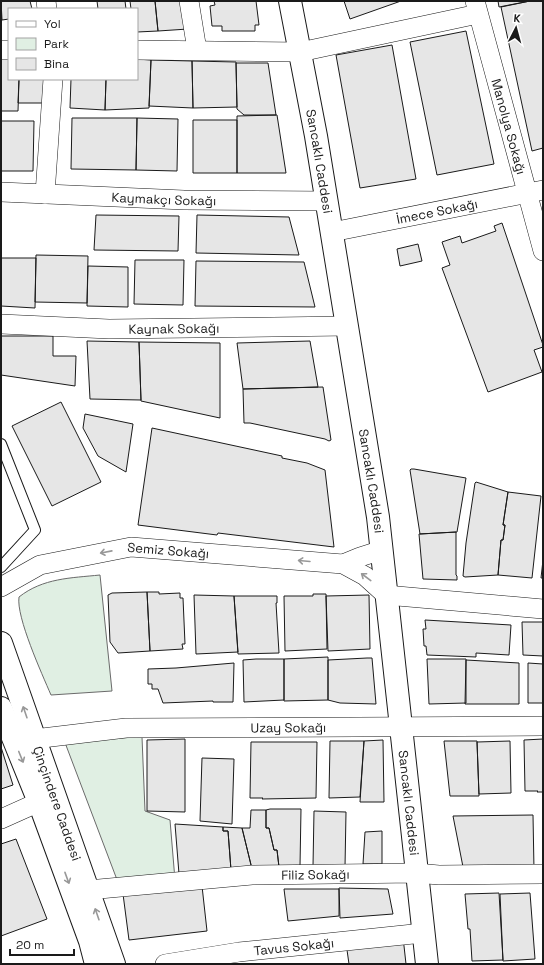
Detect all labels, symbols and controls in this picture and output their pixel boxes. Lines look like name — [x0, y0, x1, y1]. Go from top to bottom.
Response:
legend — [8, 8, 138, 80]
north arrow — [496, 8, 536, 48]
text: K — [513, 11, 521, 25]
text: Yol — [44, 16, 61, 32]
text: Park — [44, 36, 69, 52]
text: Bina — [44, 56, 69, 72]
street label: Manolya Sokağı — [488, 77, 530, 176]
street label: Sancaklı Caddesi — [302, 108, 336, 215]
street label: Kaymakçı Sokağı — [111, 189, 216, 209]
street label: İmece Sokağı — [395, 195, 479, 228]
street label: Kaynak Sokağı — [128, 320, 219, 338]
street label: Sancaklı Caddesi — [355, 428, 388, 534]
street label: Semiz Sokağı — [127, 539, 210, 562]
one-way arrow — [99, 548, 112, 556]
one-way arrow — [298, 557, 311, 564]
one-way arrow — [361, 573, 372, 582]
one-way arrow — [21, 706, 28, 719]
street label: Uzay Sokağı — [250, 719, 326, 736]
street label: Çinçindere Caddesi — [29, 744, 85, 863]
street label: Sancaklı Caddesi — [395, 749, 423, 856]
one-way arrow — [17, 750, 25, 762]
street label: Filiz Sokağı — [281, 866, 350, 884]
one-way arrow — [63, 872, 71, 884]
one-way arrow — [92, 908, 100, 920]
scale bar — [10, 931, 74, 957]
street label: Tavus Sokağı — [253, 934, 335, 959]
text: 20 m — [16, 937, 44, 953]

